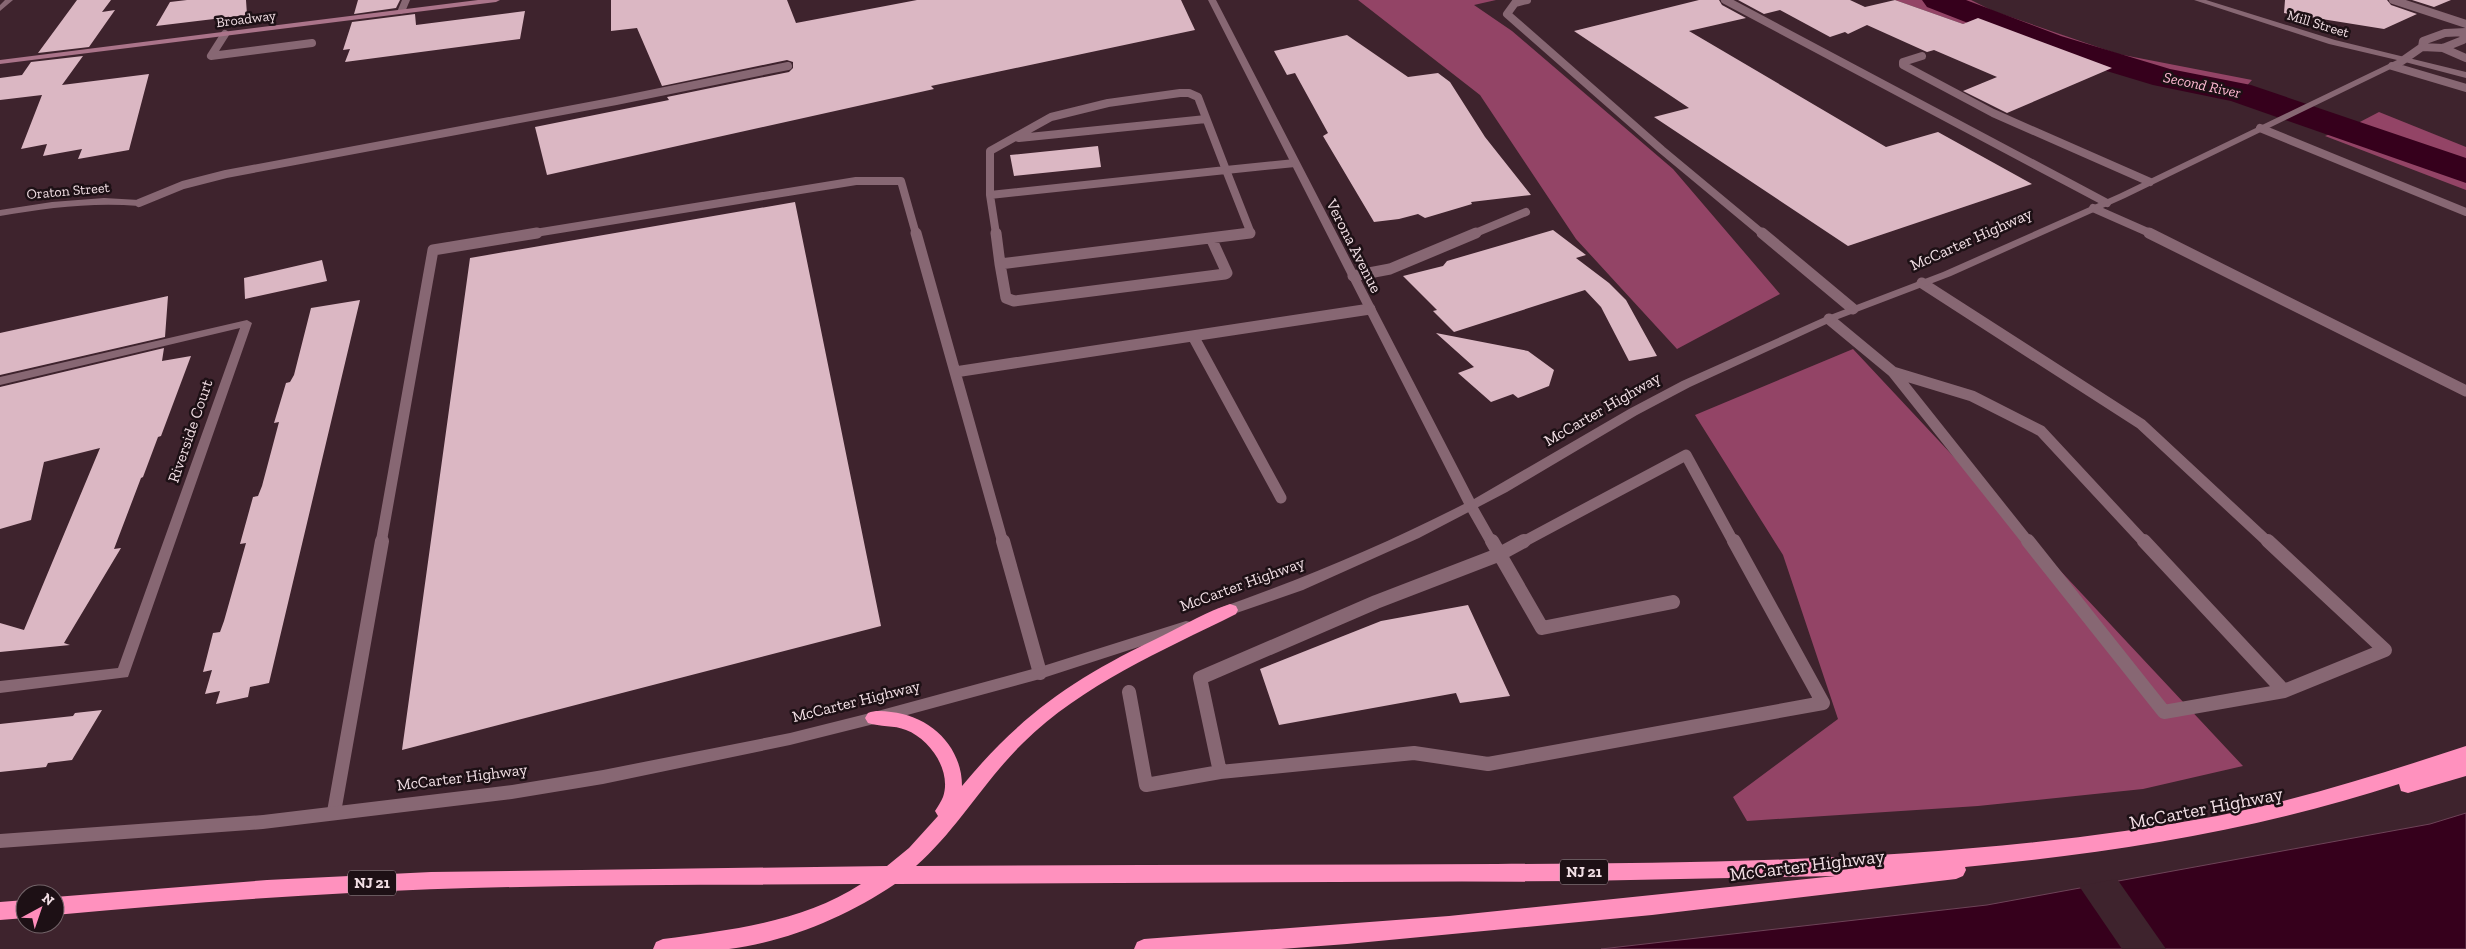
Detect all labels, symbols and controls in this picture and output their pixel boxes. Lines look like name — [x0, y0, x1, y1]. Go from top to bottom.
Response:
street label: Broadway — [215, 7, 278, 31]
street label: Mill Street — [2285, 7, 2352, 42]
water label: Second River — [2162, 68, 2243, 102]
street label: Oraton Street — [26, 179, 111, 203]
street label: Verona Avenue — [1322, 195, 1386, 296]
street label: McCarter Highway — [1907, 203, 2036, 274]
street label: McCarter Highway — [1540, 368, 1664, 450]
street label: Riverside Court — [163, 377, 217, 485]
street label: McCarter Highway — [1177, 552, 1308, 615]
street label: McCarter Highway — [790, 676, 923, 726]
street label: McCarter Highway — [396, 759, 529, 794]
street label: McCarter Highway — [2127, 782, 2285, 834]
street label: McCarter Highway — [1728, 844, 1886, 886]
road number: NJ 21 — [1560, 860, 1608, 884]
road number: NJ 21 — [348, 870, 396, 896]
north arrow — [15, 884, 65, 934]
text: N — [38, 889, 58, 910]

